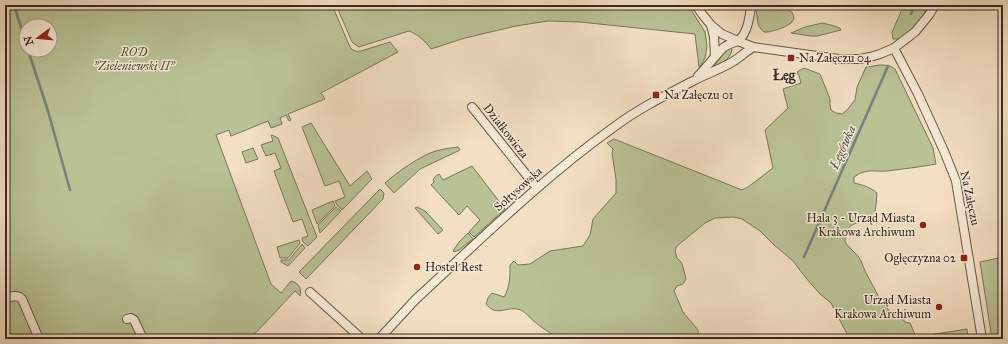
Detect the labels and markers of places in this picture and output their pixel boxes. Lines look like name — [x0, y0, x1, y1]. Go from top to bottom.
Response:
place label: Na Załęczu 04 — [799, 51, 871, 65]
marker: Na Załęczu 04 — [786, 53, 796, 63]
place label: Na Załęczu 01 — [664, 88, 734, 102]
marker: Na Załęczu 01 — [651, 90, 661, 100]
place label: Hala 3 - Urząd Miasta Krakowa Archiwum — [806, 211, 916, 239]
marker: Hala 3 - Urząd Miasta Krakowa Archiwum — [918, 220, 928, 230]
place label: Ogłęczyzna 02 — [884, 251, 956, 266]
marker: Ogłęczyzna 02 — [959, 253, 969, 263]
place label: Hostel Rest — [425, 260, 484, 274]
marker: Hostel Rest — [412, 262, 422, 272]
place label: Urząd Miasta Krakowa Archiwum — [834, 293, 932, 321]
marker: Urząd Miasta Krakowa Archiwum — [934, 302, 944, 312]

